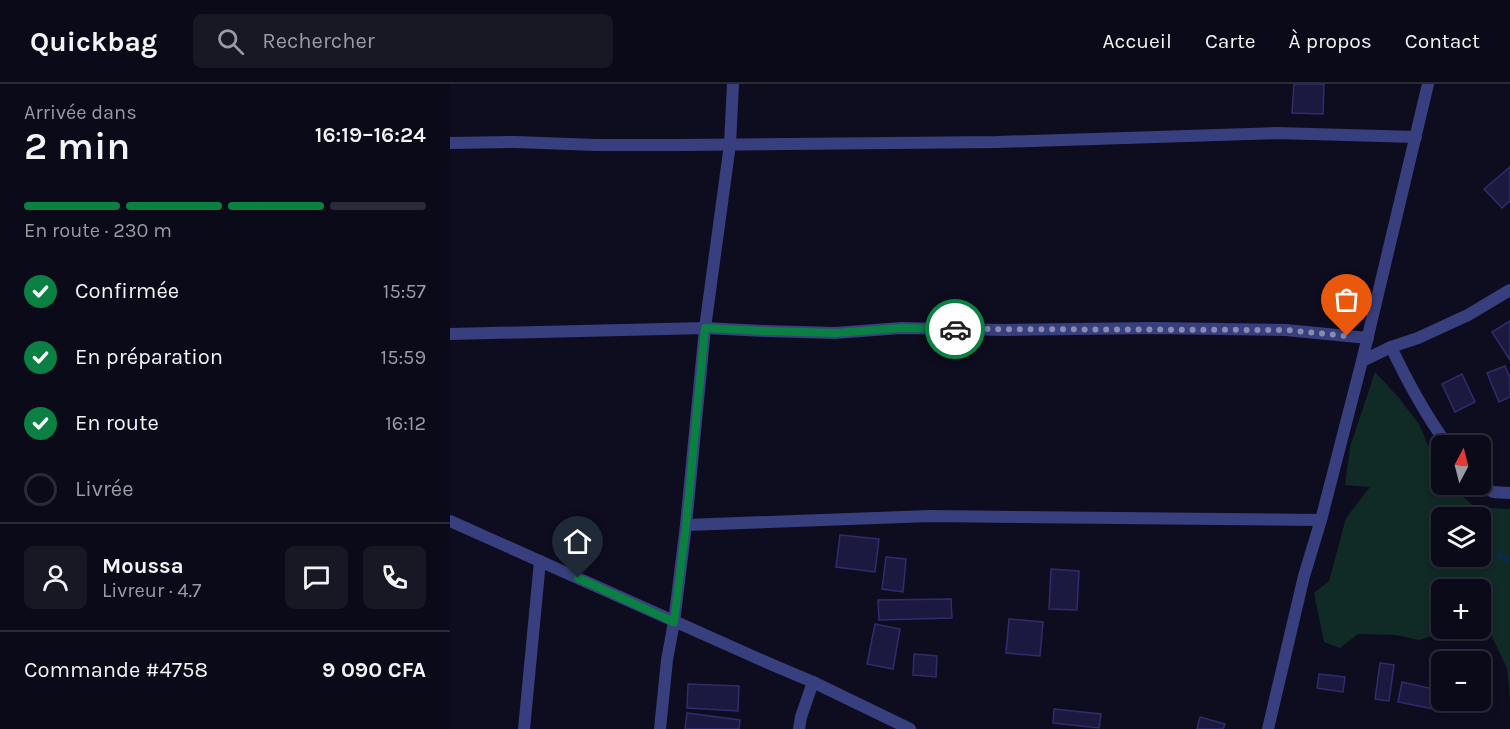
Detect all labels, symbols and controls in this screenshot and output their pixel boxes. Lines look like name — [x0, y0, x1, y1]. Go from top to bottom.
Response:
search box — [193, 14, 613, 68]
text: Quickbag — [30, 25, 157, 58]
icon: search — [214, 25, 247, 58]
text: Rechercher — [262, 28, 375, 54]
text: Accueil — [1103, 29, 1172, 53]
text: Carte — [1205, 29, 1256, 53]
text: À propos — [1289, 29, 1372, 53]
text: Contact — [1405, 29, 1480, 53]
text: Arrivée dans — [24, 101, 137, 124]
text: 16:19–16:24 — [315, 122, 426, 148]
text: 2 min — [24, 123, 130, 169]
text: En route · 230 m — [24, 219, 172, 242]
pin — [1321, 274, 1372, 336]
icon: check — [24, 275, 57, 308]
text: Confirmée — [75, 278, 179, 304]
text: 15:57 — [383, 280, 426, 303]
icon: bag — [1330, 283, 1363, 316]
courier — [925, 299, 985, 359]
icon: car — [939, 313, 972, 346]
icon: check — [24, 341, 57, 374]
text: En préparation — [75, 344, 223, 370]
text: 15:59 — [381, 346, 426, 369]
icon: check — [24, 407, 57, 440]
text: En route — [75, 410, 159, 436]
text: 16:12 — [385, 412, 426, 435]
north arrow — [1431, 435, 1491, 495]
map controls — [1431, 435, 1491, 711]
text: Livrée — [75, 476, 133, 502]
button: layers — [1431, 507, 1491, 567]
pin — [552, 516, 603, 578]
icon: home — [561, 525, 594, 558]
button: person — [24, 546, 87, 609]
button: chat — [285, 546, 348, 609]
button: phone — [363, 546, 426, 609]
text: Moussa — [102, 553, 184, 579]
text: Livreur · 4.7 — [102, 579, 201, 602]
button: + — [1431, 579, 1491, 639]
button: − — [1431, 651, 1491, 711]
text: Commande #4758 — [24, 657, 208, 683]
text: 9 090 CFA — [322, 657, 426, 683]

